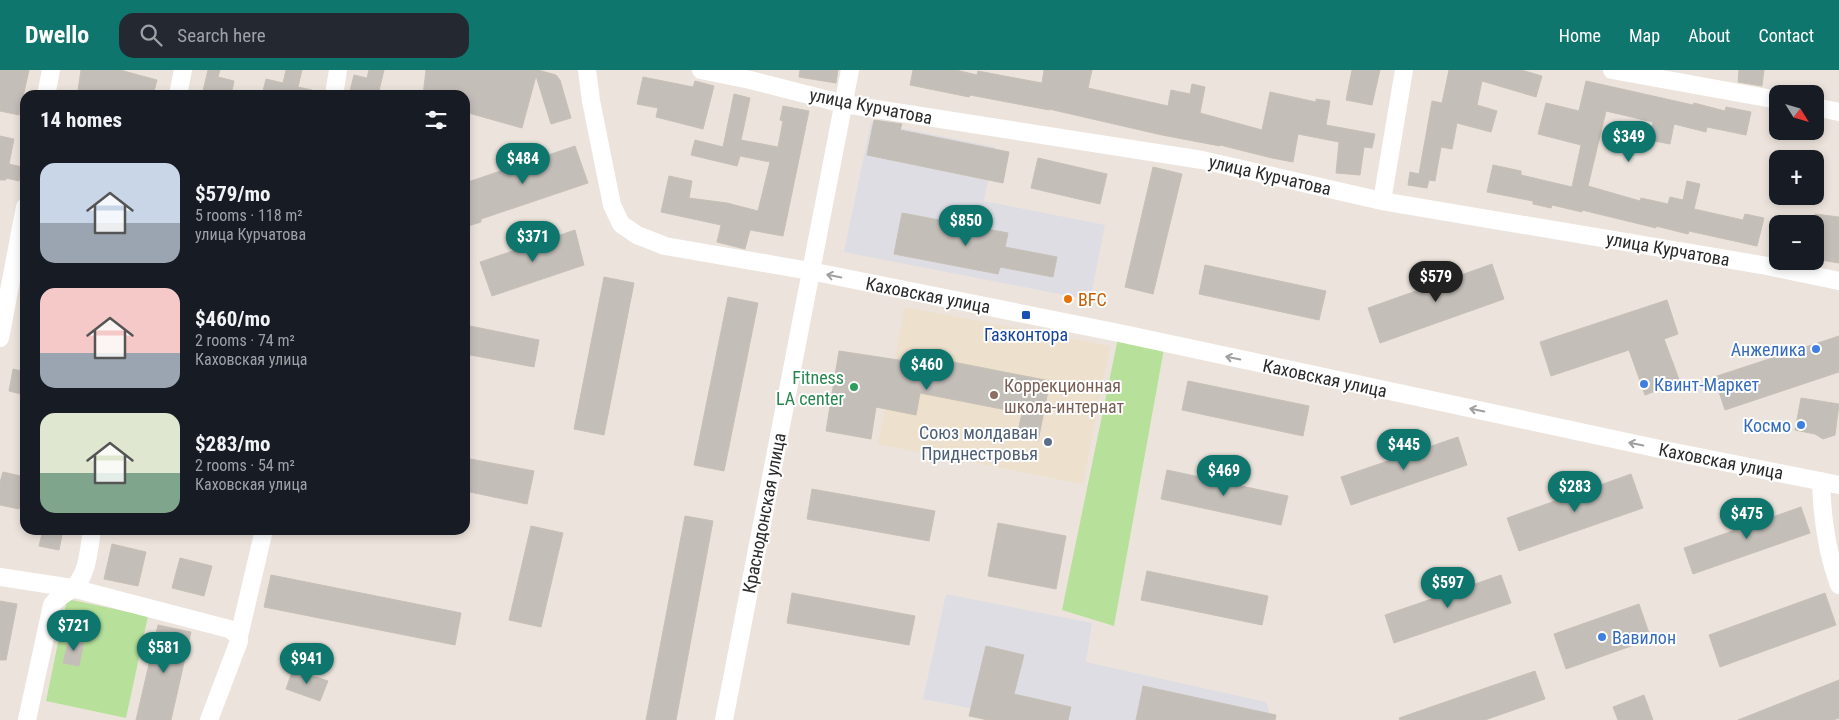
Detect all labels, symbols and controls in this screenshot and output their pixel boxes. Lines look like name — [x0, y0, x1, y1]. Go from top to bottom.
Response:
search box — [119, 13, 469, 58]
text: Dwello — [25, 21, 89, 49]
icon: search — [137, 21, 165, 49]
text: Search here — [177, 24, 266, 47]
text: Home — [1559, 25, 1601, 46]
text: Map — [1629, 25, 1660, 46]
text: About — [1688, 25, 1730, 46]
text: Contact — [1758, 25, 1814, 46]
street label: улица Курчатова — [808, 84, 934, 128]
north arrow — [1769, 85, 1824, 140]
map controls — [1769, 85, 1824, 270]
icon: filters — [422, 106, 450, 134]
text: 14 homes — [40, 108, 122, 132]
pin: $349 — [1599, 121, 1659, 163]
text: $349 — [1613, 127, 1645, 146]
pin: $484 — [493, 142, 553, 185]
text: $484 — [507, 149, 539, 168]
button: + — [1769, 150, 1824, 205]
street label: улица Курчатова — [1207, 151, 1333, 199]
text: $579/mo — [195, 182, 270, 206]
icon: home — [80, 183, 140, 243]
pin: $850 — [936, 204, 996, 247]
text: 5 rooms · 118 m² — [195, 206, 303, 225]
text: $850 — [950, 211, 982, 230]
button: − — [1769, 215, 1824, 270]
pin: $371 — [503, 220, 563, 263]
text: улица Курчатова — [195, 225, 306, 244]
text: $371 — [517, 227, 549, 246]
street label: улица Курчатова — [1605, 228, 1731, 270]
pin: $579 — [1406, 260, 1466, 303]
text: $579 — [1420, 267, 1452, 286]
one-way arrow — [826, 271, 842, 280]
street label: Каховская улица — [864, 273, 992, 317]
place label: BFC — [1078, 289, 1107, 310]
marker: BFC — [1062, 293, 1074, 305]
text: $460/mo — [195, 307, 270, 331]
icon: home — [80, 308, 140, 368]
marker: Газконтора — [1020, 309, 1032, 321]
place label: Газконтора — [984, 324, 1068, 345]
text: 2 rooms · 74 m² — [195, 331, 295, 350]
place label: Анжелика — [1731, 339, 1806, 360]
marker: Анжелика — [1810, 343, 1822, 355]
pin: $460 — [897, 348, 957, 391]
text: Каховская улица — [195, 350, 307, 369]
one-way arrow — [1225, 353, 1241, 362]
text: $460 — [911, 355, 943, 374]
street label: Каховская улица — [1261, 355, 1389, 401]
place label: Fitness LA center — [776, 367, 845, 409]
place label: Квинт-Маркет — [1654, 374, 1760, 395]
place label: Коррекционная школа-интернат — [1004, 375, 1125, 417]
marker: Квинт-Маркет — [1638, 378, 1650, 390]
marker: Fitness LA center — [848, 381, 860, 393]
marker: Коррекционная школа-интернат — [988, 389, 1000, 401]
one-way arrow — [1470, 405, 1486, 414]
place label: Космо — [1743, 415, 1791, 436]
marker: Космо — [1795, 419, 1807, 431]
place label: Союз молдаван Приднестровья — [919, 422, 1038, 464]
pin: $445 — [1374, 428, 1434, 471]
street label: Краснодонская улица — [738, 431, 790, 595]
text: $283/mo — [195, 432, 270, 456]
icon: home — [80, 433, 140, 493]
text: $445 — [1388, 435, 1420, 454]
marker: Союз молдаван Приднестровья — [1042, 436, 1054, 448]
one-way arrow — [1629, 439, 1645, 448]
street label: Каховская улица — [1657, 439, 1785, 483]
pin: $469 — [1194, 454, 1254, 497]
text: 2 rooms · 54 m² — [195, 456, 295, 475]
text: $469 — [1208, 461, 1240, 480]
pin: $283 — [1545, 470, 1605, 513]
text: Каховская улица — [195, 475, 307, 494]
text: $283 — [1559, 477, 1591, 496]
pin: $475 — [1717, 498, 1777, 540]
text: $475 — [1731, 504, 1763, 523]
pin: $597 — [1418, 566, 1478, 609]
text: $597 — [1432, 573, 1464, 592]
pin: $721 — [44, 610, 104, 652]
text: $721 — [58, 616, 90, 635]
place label: Вавилон — [1612, 627, 1676, 648]
marker: Вавилон — [1596, 631, 1608, 643]
pin: $581 — [134, 632, 194, 674]
text: $581 — [148, 638, 180, 657]
pin: $941 — [277, 642, 337, 685]
text: $941 — [291, 649, 323, 668]

